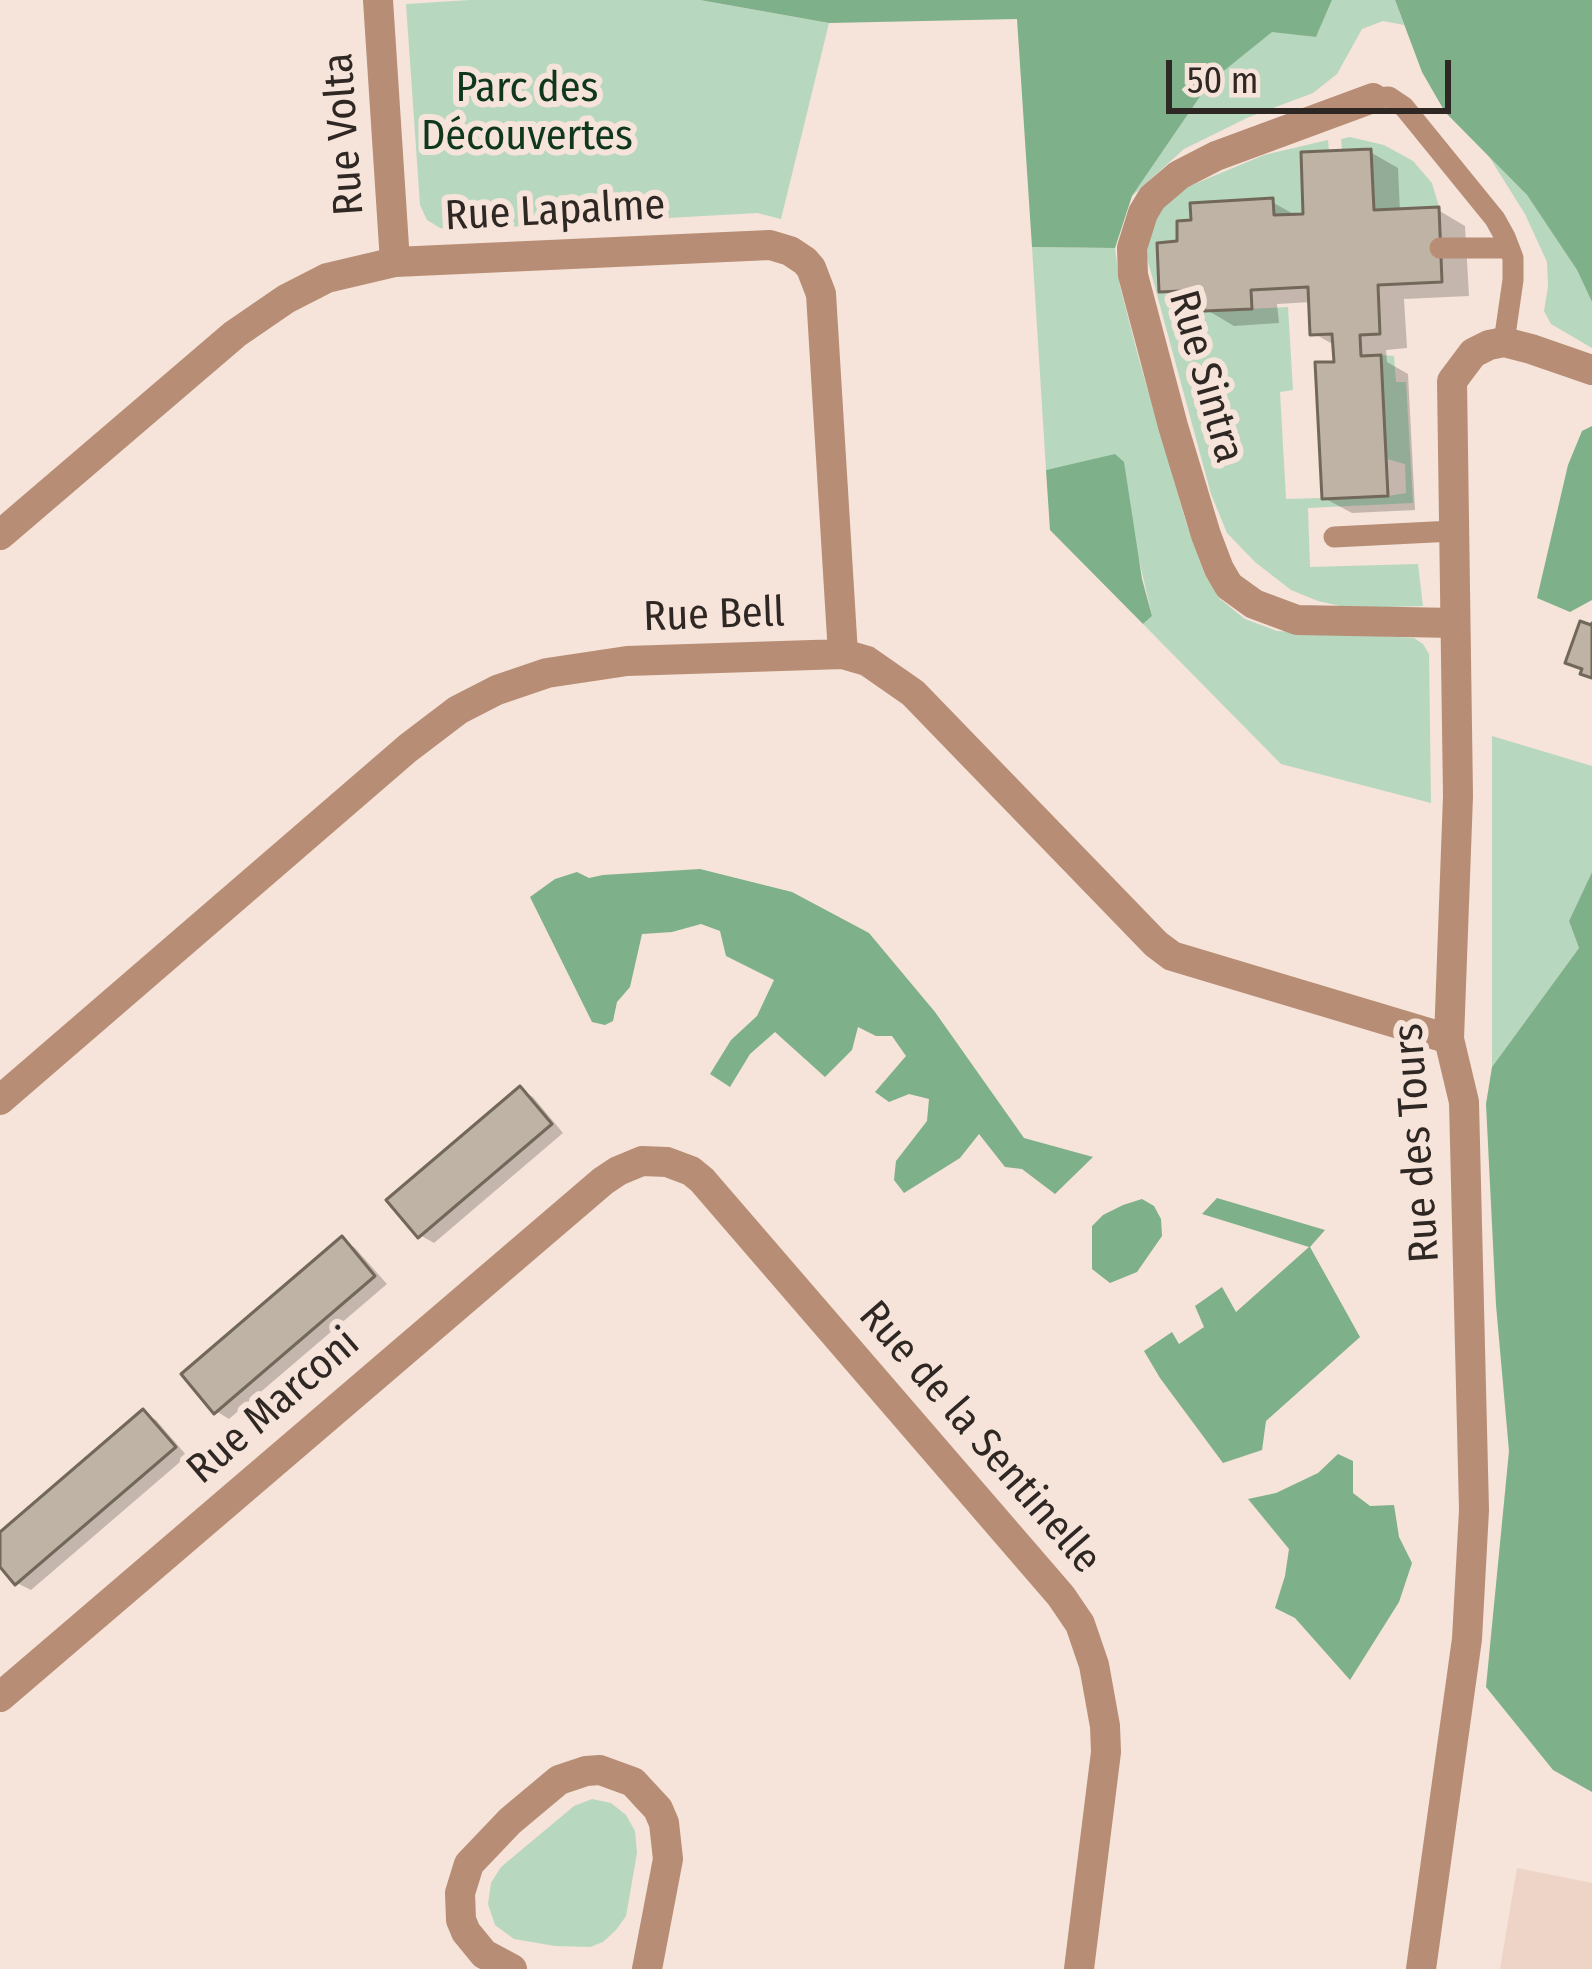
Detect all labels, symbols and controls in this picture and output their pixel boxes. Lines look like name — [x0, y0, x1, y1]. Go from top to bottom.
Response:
scale bar — [1172, 36, 1457, 110]
street label: Rue Volta — [314, 51, 376, 217]
text: 50 m — [1187, 59, 1258, 103]
park label: Parc des Découvertes — [421, 64, 633, 162]
street label: Rue Lapalme — [444, 181, 666, 243]
street label: Rue Sintra — [1156, 285, 1254, 469]
street label: Rue Bell — [642, 588, 786, 644]
street label: Rue des Tours — [1384, 1022, 1452, 1264]
street label: Rue de la Sentinelle — [847, 1292, 1111, 1584]
street label: Rue Marconi — [178, 1319, 370, 1495]

